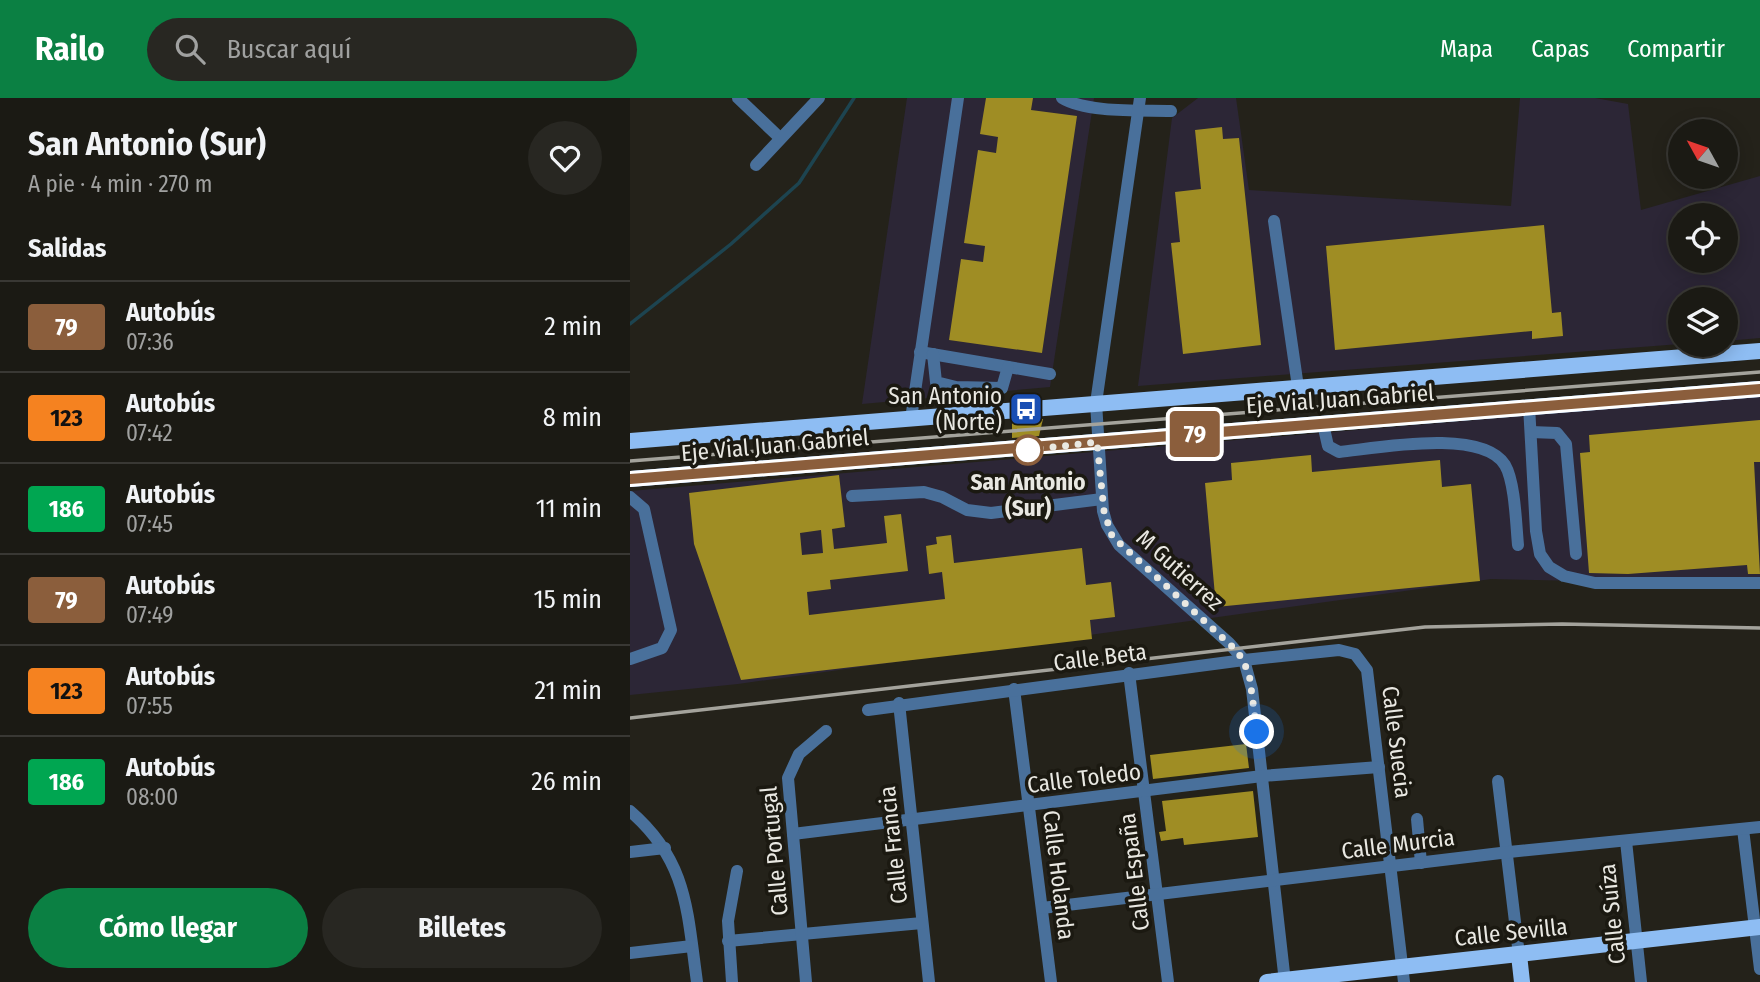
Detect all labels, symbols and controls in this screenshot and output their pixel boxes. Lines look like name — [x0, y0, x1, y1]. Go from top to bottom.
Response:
search box — [147, 18, 637, 81]
text: Railo — [35, 29, 105, 69]
icon: search — [171, 30, 209, 68]
text: Buscar aquí — [227, 34, 351, 65]
text: Mapa — [1440, 35, 1493, 63]
text: Capas — [1531, 35, 1589, 63]
text: Compartir — [1627, 35, 1725, 63]
north arrow — [1668, 119, 1738, 189]
map controls — [1668, 119, 1738, 357]
button: heart — [528, 121, 602, 195]
text: San Antonio (Sur) — [28, 124, 266, 164]
text: A pie · 4 min · 270 m — [28, 170, 213, 198]
button: locate — [1668, 203, 1738, 273]
text: Salidas — [28, 233, 106, 264]
button: layers — [1668, 287, 1738, 357]
text: Autobús — [126, 297, 215, 328]
text: 2 min — [544, 311, 602, 342]
text: 79 — [55, 313, 78, 341]
text: 07:36 — [126, 328, 174, 356]
street label: Eje Vial Juan Gabriel — [1245, 378, 1435, 420]
place label: San Antonio (Norte) — [888, 382, 1002, 436]
text: Autobús — [126, 388, 215, 419]
bus stop icon: San Antonio (Norte) — [1007, 390, 1045, 428]
text: 8 min — [543, 402, 602, 433]
text: 123 — [50, 404, 83, 432]
line badge: 79 — [1164, 411, 1226, 457]
text: 07:42 — [126, 419, 173, 447]
text: 79 — [1184, 420, 1206, 448]
street label: Eje Vial Juan Gabriel — [680, 423, 870, 467]
marker: San Antonio (Sur) — [1013, 435, 1043, 465]
place label: San Antonio (Sur) — [971, 468, 1086, 522]
text: Autobús — [126, 479, 215, 510]
text: 11 min — [536, 493, 602, 524]
text: 186 — [49, 495, 84, 523]
text: 07:45 — [126, 510, 173, 538]
street label: M Gutierrez — [1131, 524, 1229, 616]
text: Autobús — [126, 570, 215, 601]
text: 15 min — [534, 584, 602, 615]
text: 79 — [55, 586, 78, 614]
text: 07:49 — [126, 601, 174, 629]
street label: Calle Beta — [1052, 637, 1148, 677]
text: Autobús — [126, 661, 215, 692]
text: 21 min — [535, 675, 602, 706]
text: 123 — [50, 677, 83, 705]
street label: Calle Suecia — [1376, 684, 1418, 800]
text: 07:55 — [126, 692, 173, 720]
your location — [1239, 714, 1274, 749]
text: Autobús — [126, 752, 215, 783]
street label: Calle Toledo — [1025, 757, 1143, 799]
text: 26 min — [531, 766, 602, 797]
text: 186 — [49, 768, 84, 796]
text: 08:00 — [126, 783, 178, 811]
street label: Calle Portugal — [754, 785, 794, 917]
street label: Calle Francia — [873, 785, 913, 905]
street label: Calle Holanda — [1037, 809, 1081, 941]
street label: Calle España — [1113, 811, 1155, 933]
street label: Calle Murcia — [1340, 823, 1456, 865]
street label: Calle Suíza — [1593, 863, 1631, 965]
button: Cómo llegar — [28, 888, 308, 968]
button: Billetes — [322, 888, 602, 968]
street label: Calle Sevilla — [1453, 912, 1569, 952]

